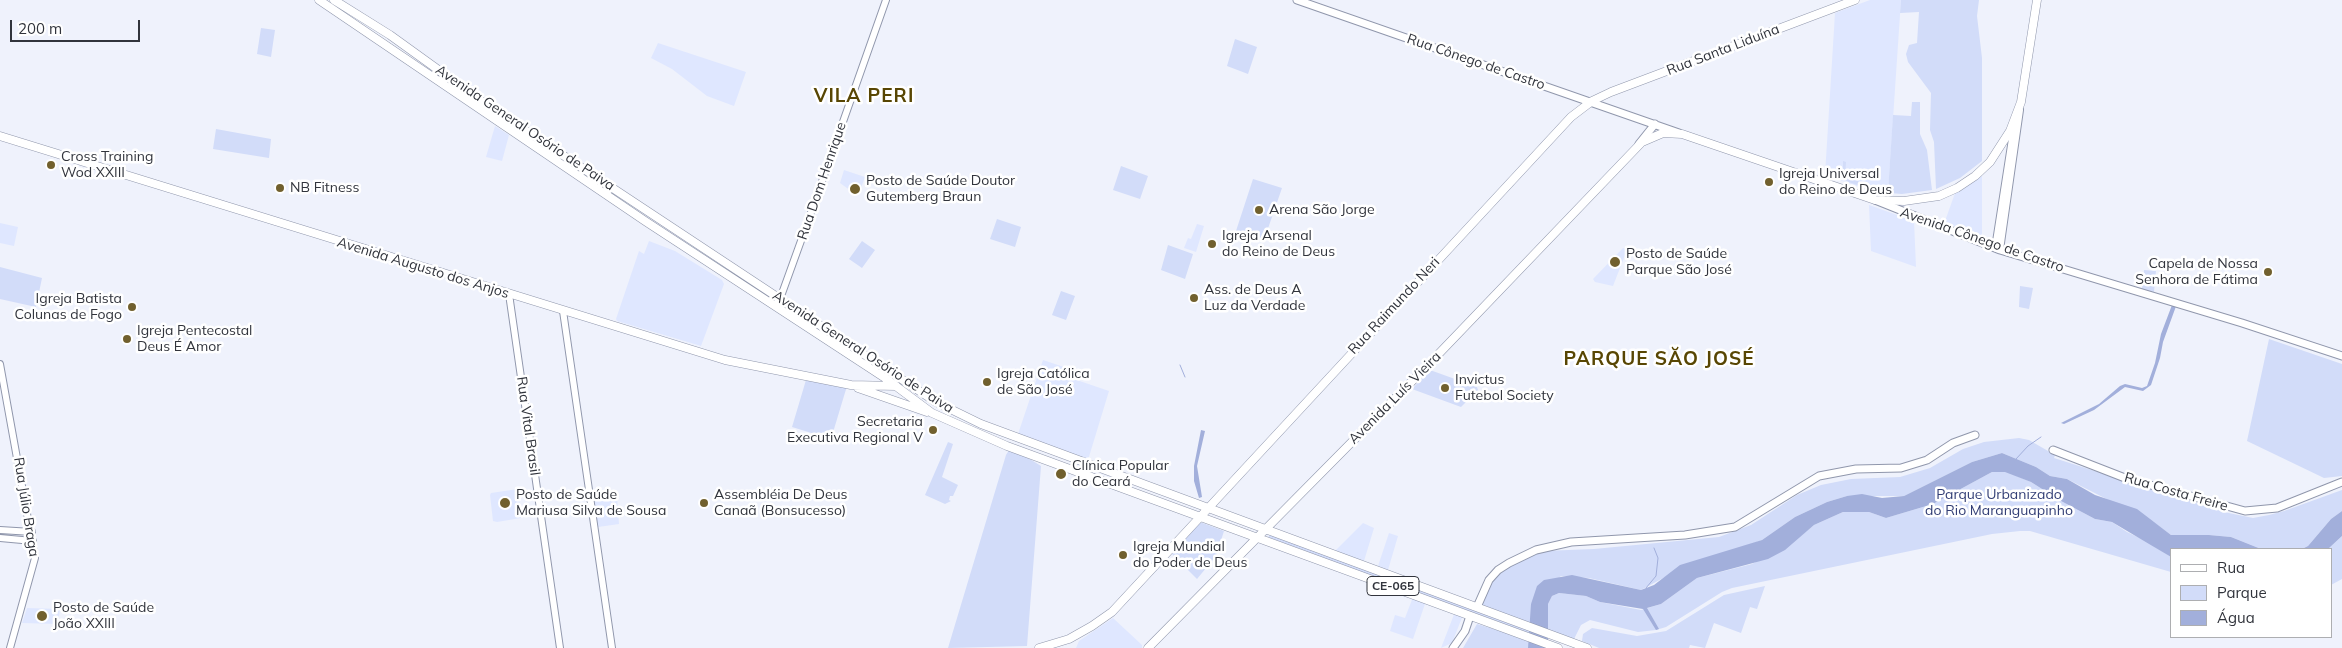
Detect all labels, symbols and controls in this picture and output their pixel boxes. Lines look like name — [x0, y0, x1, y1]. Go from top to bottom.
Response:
scale bar — [12, 10, 142, 42]
text: 200 m — [18, 19, 62, 38]
street label: Rua Santa Liduína — [1664, 21, 1782, 79]
street label: Rua Cônego de Castro — [1405, 30, 1547, 94]
street label: Avenida General Osório de Paiva — [432, 62, 618, 194]
district label: VILA PERI — [813, 85, 915, 107]
street label: Rua Dom Henrique — [794, 120, 850, 242]
place label: Cross Training Wod XXIII — [61, 149, 153, 182]
marker: Cross Training Wod XXIII — [45, 159, 57, 171]
place label: Igreja Universal do Reino de Deus — [1779, 166, 1892, 198]
place label: Posto de Saúde Doutor Gutemberg Braun — [866, 173, 1015, 206]
marker: Igreja Universal do Reino de Deus — [1763, 176, 1775, 188]
place label: NB Fitness — [290, 180, 359, 196]
marker: NB Fitness — [274, 182, 286, 194]
marker: Posto de Saúde Doutor Gutemberg Braun — [848, 182, 862, 196]
place label: Arena São Jorge — [1269, 202, 1375, 218]
marker: Arena São Jorge — [1253, 204, 1265, 216]
street label: Avenida Cônego de Castro — [1898, 204, 2066, 276]
place label: Igreja Arsenal do Reino de Deus — [1222, 228, 1335, 260]
street label: Avenida Augusto dos Anjos — [335, 234, 511, 302]
marker: Igreja Arsenal do Reino de Deus — [1206, 238, 1218, 250]
place label: Posto de Saúde Parque São José — [1626, 246, 1732, 278]
street label: Rua Raimundo Neri — [1345, 254, 1443, 358]
marker: Posto de Saúde Parque São José — [1608, 255, 1622, 269]
place label: Capela de Nossa Senhora de Fátima — [2135, 256, 2258, 288]
marker: Capela de Nossa Senhora de Fátima — [2262, 266, 2274, 278]
place label: Ass. de Deus A Luz da Verdade — [1204, 282, 1305, 314]
street label: Avenida General Osório de Paiva — [769, 287, 957, 417]
place label: Igreja Batista Colunas de Fogo — [15, 291, 122, 324]
marker: Ass. de Deus A Luz da Verdade — [1188, 292, 1200, 304]
marker: Igreja Batista Colunas de Fogo — [126, 301, 138, 313]
place label: Igreja Pentecostal Deus É Amor — [137, 323, 252, 356]
marker: Igreja Pentecostal Deus É Amor — [121, 333, 133, 345]
street label: Avenida Luís Vieira — [1345, 348, 1445, 448]
district label: PARQUE SĂO JOSÉ — [1562, 348, 1756, 370]
place label: Igreja Católica de São José — [997, 366, 1090, 398]
place label: Invictus Futebol Society — [1455, 372, 1554, 404]
street label: Rua Vital Brasil — [513, 375, 543, 477]
marker: Igreja Católica de São José — [981, 376, 993, 388]
marker: Invictus Futebol Society — [1439, 382, 1451, 394]
place label: Secretaria Executiva Regional V — [787, 414, 923, 447]
marker: Secretaria Executiva Regional V — [927, 424, 939, 436]
street label: Rua Júlio Braga — [10, 456, 42, 558]
place label: Clínica Popular do Ceará — [1072, 458, 1169, 491]
marker: Clínica Popular do Ceará — [1054, 467, 1068, 481]
street label: Rua Costa Freire — [2122, 469, 2230, 515]
place label: Posto de Saúde Mariusa Silva de Sousa — [516, 487, 666, 520]
place label: Assembléia De Deus Canaã (Bonsucesso) — [714, 487, 848, 520]
park label: Parque Urbanizado do Rio Maranguapinho — [1925, 487, 2073, 520]
marker: Posto de Saúde Mariusa Silva de Sousa — [498, 496, 512, 510]
marker: Assembléia De Deus Canaã (Bonsucesso) — [698, 497, 710, 509]
place label: Igreja Mundial do Poder de Deus — [1133, 539, 1247, 572]
legend — [2170, 548, 2332, 638]
marker: Igreja Mundial do Poder de Deus — [1117, 549, 1129, 561]
text: Rua — [2217, 558, 2245, 577]
road number: CE-065 — [1367, 576, 1419, 596]
text: Parque — [2217, 583, 2267, 602]
place label: Posto de Saúde João XXIII — [53, 600, 154, 632]
text: Água — [2217, 608, 2255, 627]
marker: Posto de Saúde João XXIII — [35, 609, 49, 623]

